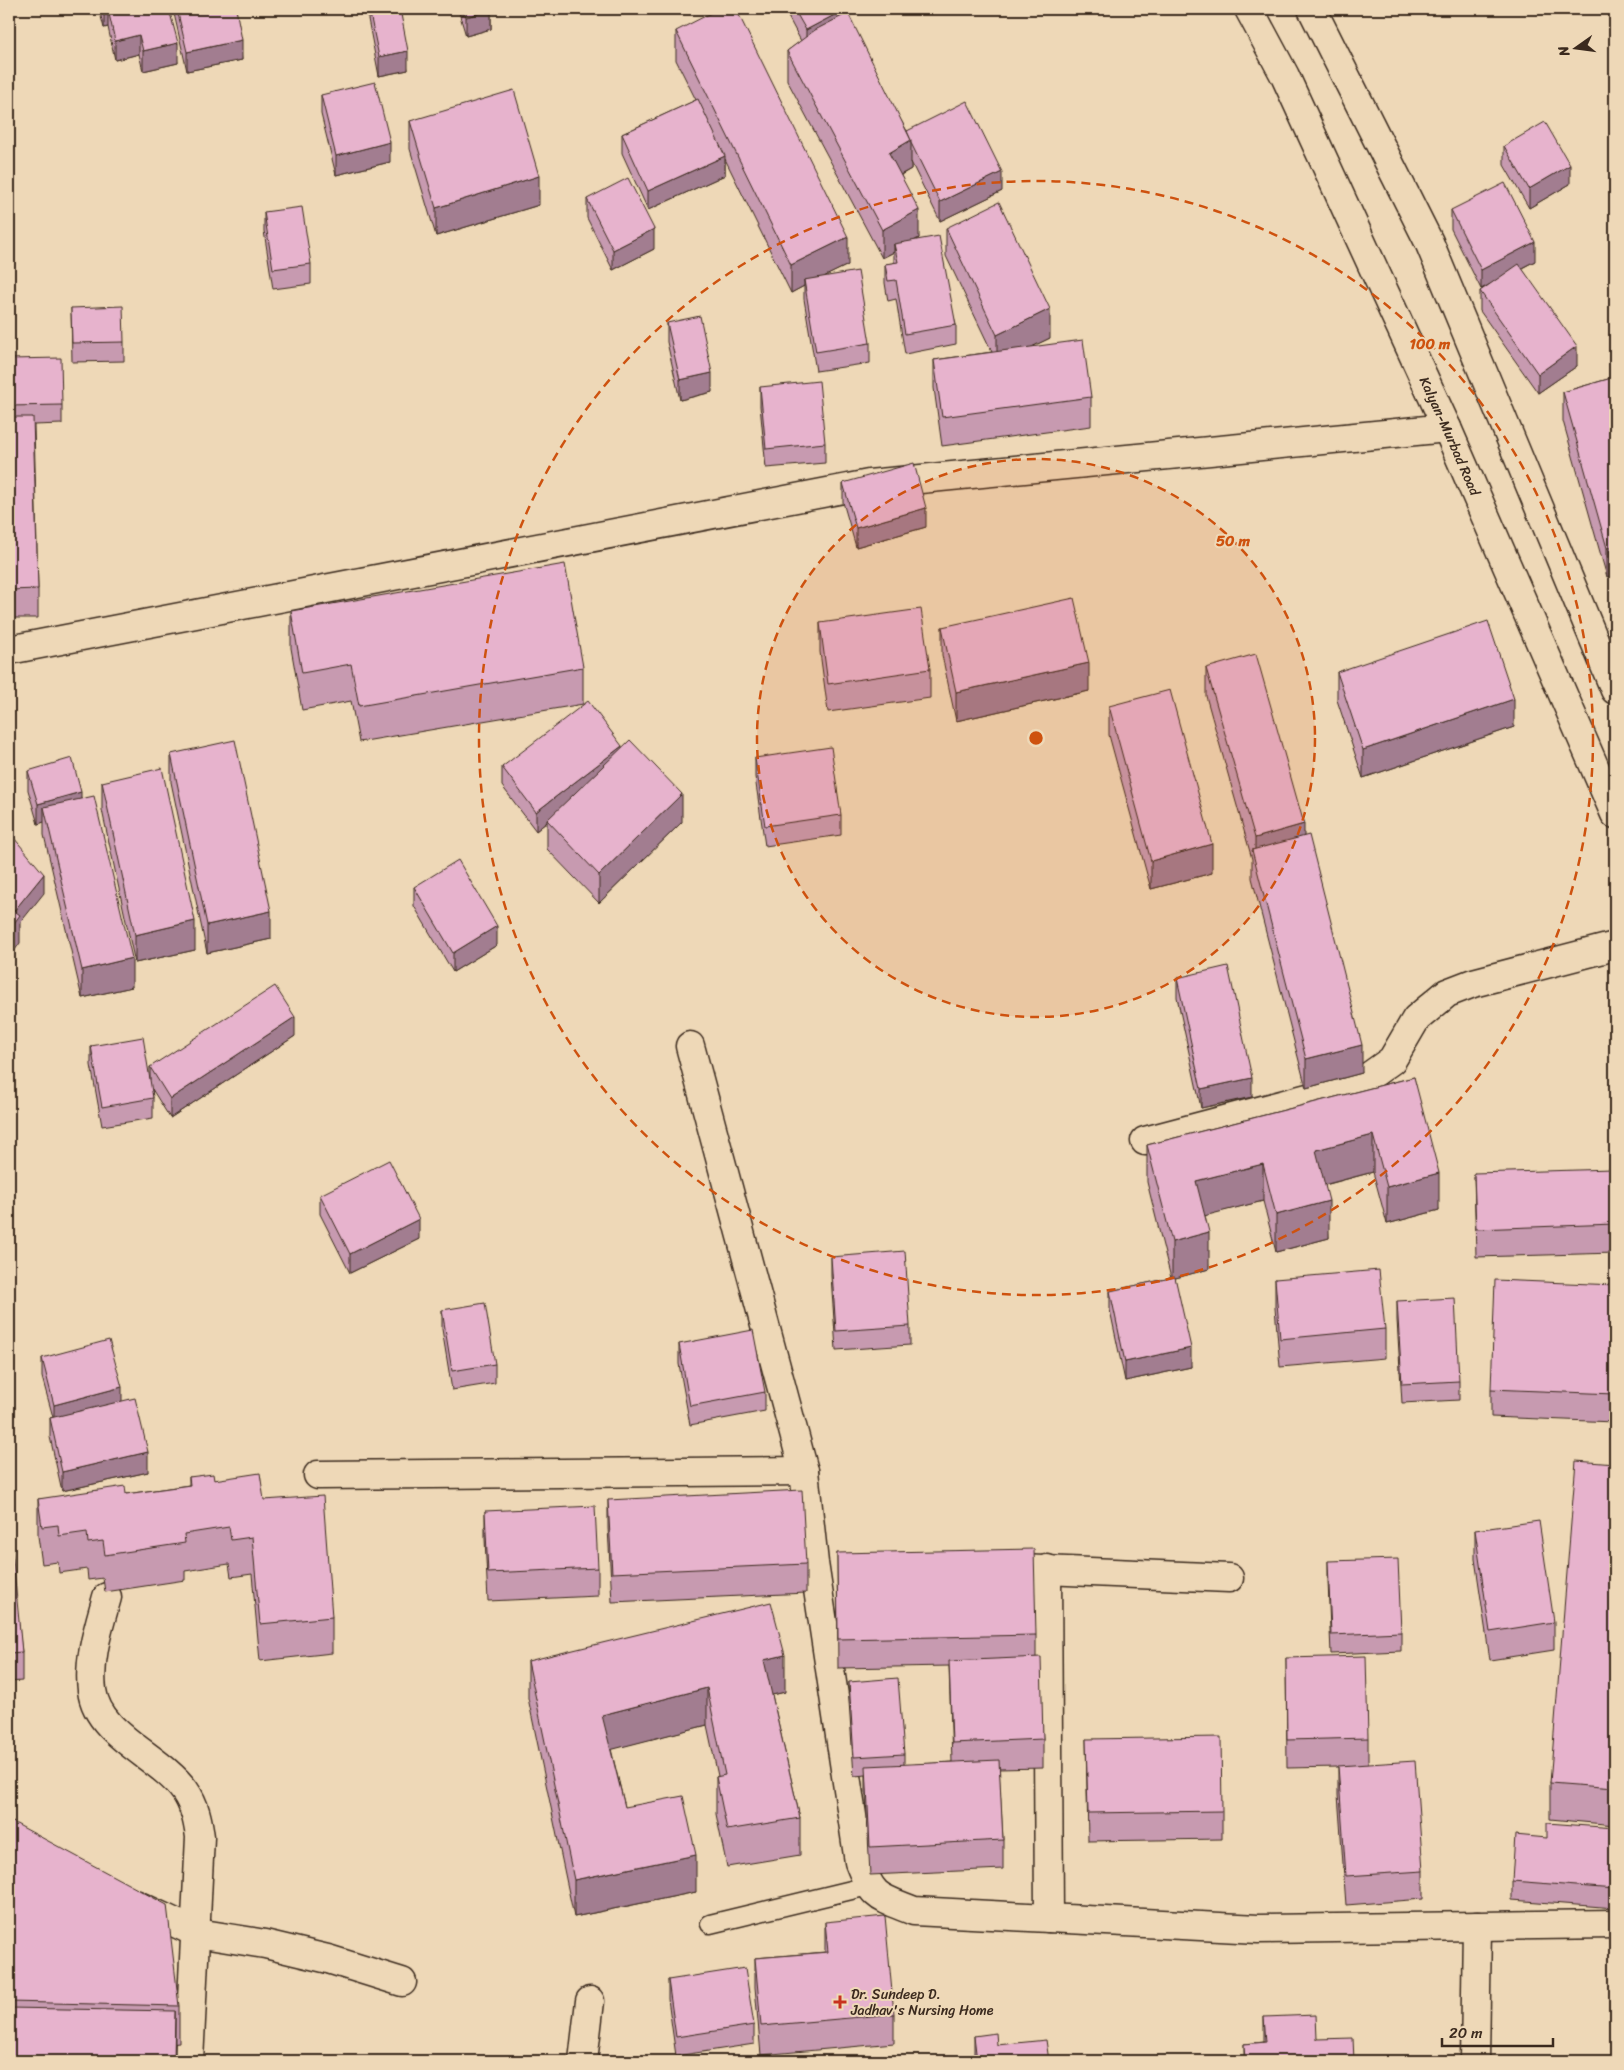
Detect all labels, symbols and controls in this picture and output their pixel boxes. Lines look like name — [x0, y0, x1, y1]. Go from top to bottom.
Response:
north arrow — [1552, 22, 1602, 72]
text: N — [1550, 43, 1577, 60]
text: 100 m — [1410, 331, 1451, 357]
street label: Kalyan-Murbad Road — [1412, 372, 1488, 501]
text: 50 m — [1216, 528, 1251, 554]
centre of rings — [1027, 729, 1045, 747]
place label: Dr. Sundeep D. Jadhav's Nursing Home — [850, 1982, 994, 2023]
marker: Dr. Sundeep D. Jadhav's Nursing Home — [833, 1995, 847, 2009]
scale bar — [1442, 2015, 1553, 2047]
text: 20 m — [1449, 2020, 1483, 2046]

